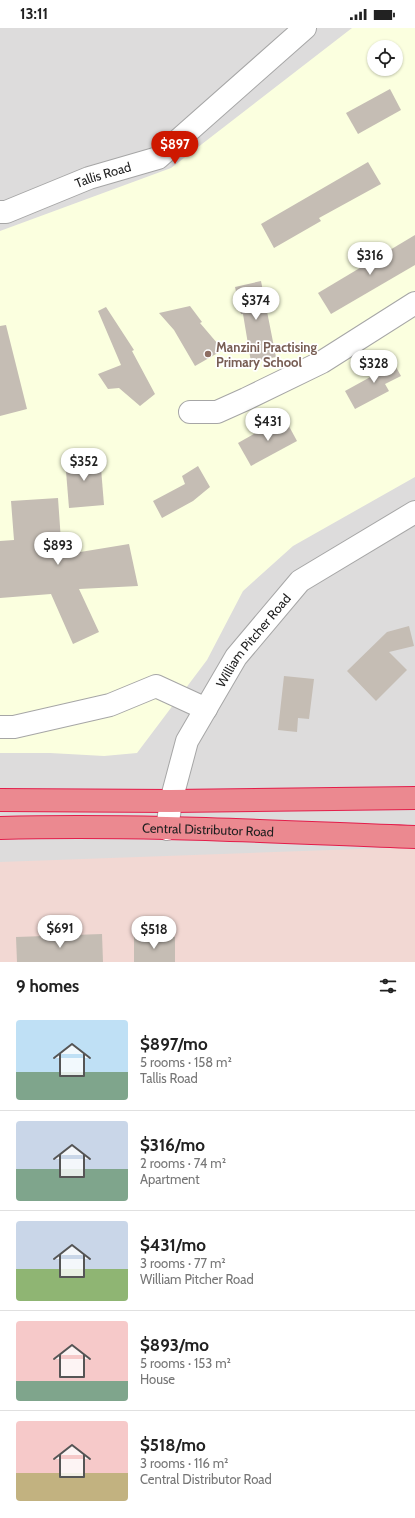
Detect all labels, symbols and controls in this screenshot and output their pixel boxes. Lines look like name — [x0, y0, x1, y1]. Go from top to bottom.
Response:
text: 13:11 — [20, 5, 48, 23]
map controls — [367, 40, 403, 76]
button: locate — [367, 40, 403, 76]
pin: $897 — [151, 131, 199, 165]
text: $897 — [160, 136, 190, 152]
street label: Tallis Road — [72, 158, 133, 191]
pin: $316 — [346, 242, 394, 276]
text: $316 — [357, 247, 383, 263]
pin: $374 — [232, 287, 280, 321]
text: $374 — [242, 292, 270, 308]
place label: Manzini Practising Primary School — [216, 339, 318, 370]
marker: Manzini Practising Primary School — [203, 349, 213, 359]
pin: $328 — [350, 350, 398, 384]
text: $328 — [359, 355, 389, 371]
pin: $431 — [244, 408, 292, 442]
text: $431 — [254, 413, 282, 429]
pin: $352 — [60, 448, 108, 482]
text: $352 — [70, 453, 98, 469]
pin: $893 — [34, 532, 82, 566]
text: $893 — [43, 537, 73, 553]
street label: William Pitcher Road — [212, 590, 294, 690]
street label: Central Distributor Road — [142, 820, 274, 839]
pin: $691 — [36, 915, 84, 949]
pin: $518 — [130, 916, 178, 950]
text: $691 — [47, 920, 73, 936]
text: $518 — [140, 921, 168, 937]
icon: filters — [377, 975, 399, 997]
text: 9 homes — [16, 976, 79, 996]
text: $897/mo — [140, 1034, 208, 1054]
icon: home — [48, 1036, 96, 1084]
text: 5 rooms · 158 m² — [140, 1054, 232, 1070]
text: Tallis Road — [140, 1070, 198, 1086]
text: $316/mo — [140, 1135, 205, 1155]
icon: home — [48, 1137, 96, 1185]
text: 2 rooms · 74 m² — [140, 1155, 226, 1171]
text: Apartment — [140, 1171, 200, 1187]
text: $431/mo — [140, 1235, 206, 1255]
icon: home — [48, 1237, 96, 1285]
text: 3 rooms · 77 m² — [140, 1255, 226, 1271]
text: William Pitcher Road — [140, 1271, 254, 1287]
text: $893/mo — [140, 1335, 209, 1355]
icon: home — [48, 1337, 96, 1385]
text: 5 rooms · 153 m² — [140, 1355, 231, 1371]
text: House — [140, 1371, 175, 1387]
text: $518/mo — [140, 1435, 206, 1455]
icon: home — [48, 1437, 96, 1485]
text: 3 rooms · 116 m² — [140, 1455, 228, 1471]
text: Central Distributor Road — [140, 1471, 272, 1487]

